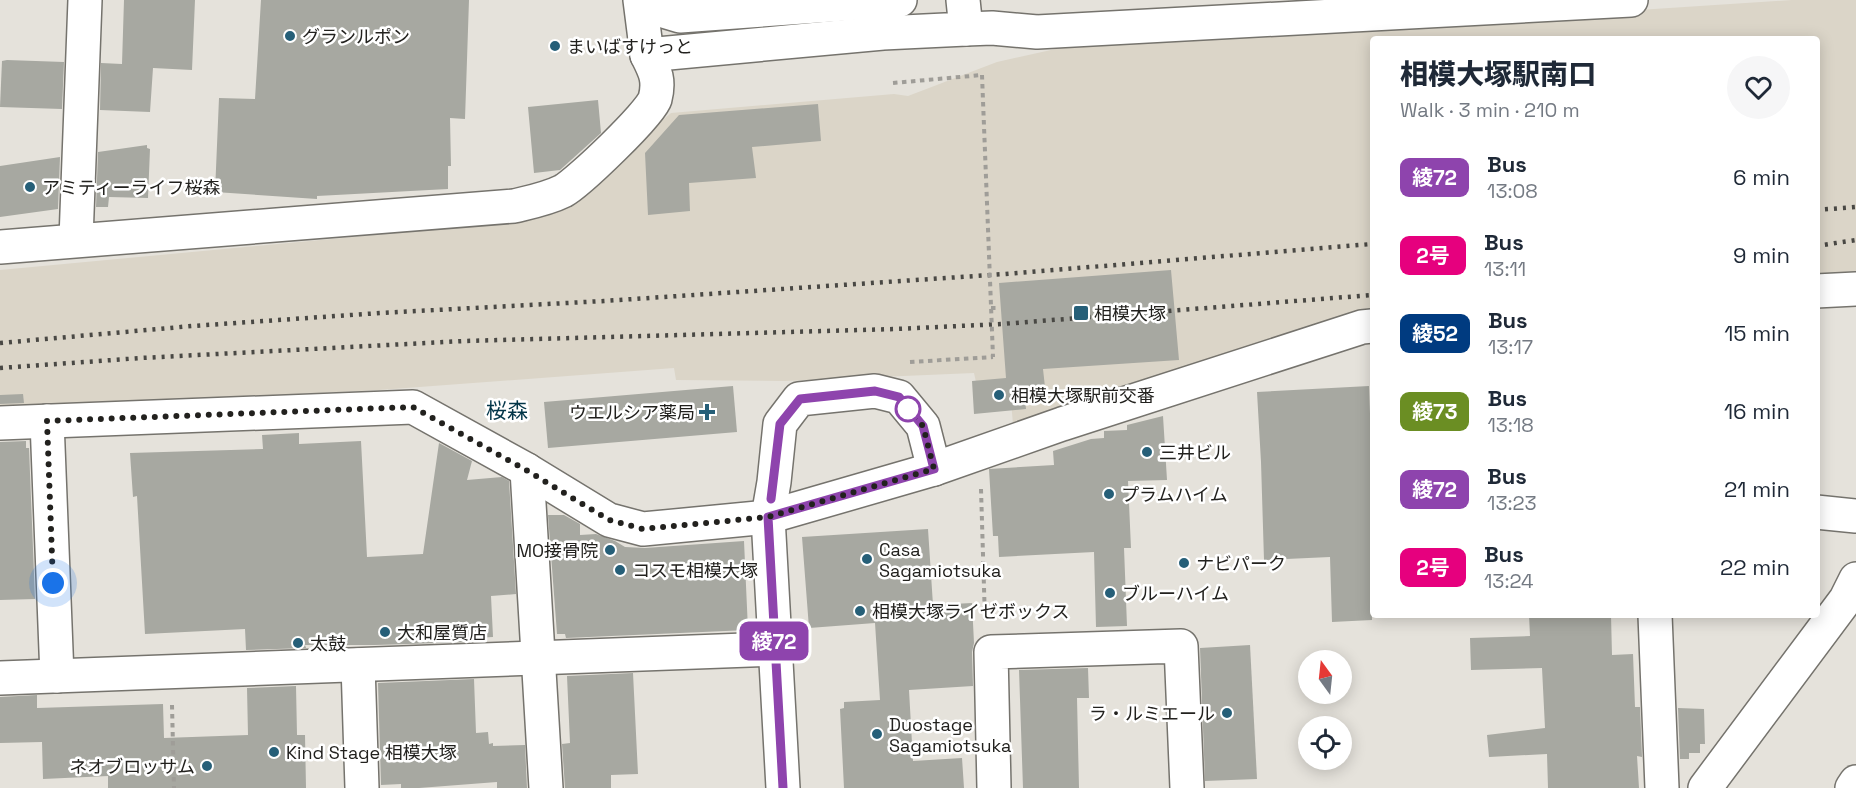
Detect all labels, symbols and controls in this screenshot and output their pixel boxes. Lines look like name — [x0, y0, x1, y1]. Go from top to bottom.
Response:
place label: グランルポン — [302, 25, 410, 48]
marker: グランルポン — [283, 29, 297, 43]
place label: まいばすけっと — [567, 35, 693, 58]
marker: まいばすけっと — [548, 39, 562, 53]
text: 相模大塚駅南口 — [1400, 56, 1596, 92]
button: heart — [1727, 56, 1790, 119]
text: Walk · 3 min · 210 m — [1400, 97, 1580, 123]
text: Bus — [1487, 150, 1527, 178]
text: 6 min — [1733, 163, 1790, 191]
text: 綾72 — [1412, 164, 1457, 191]
place label: アミティーライフ桜森 — [42, 176, 221, 199]
text: 13:08 — [1487, 178, 1538, 204]
marker: アミティーライフ桜森 — [23, 180, 37, 194]
text: Bus — [1484, 228, 1524, 256]
text: 9 min — [1733, 241, 1790, 269]
text: 2号 — [1416, 242, 1450, 269]
text: 13:11 — [1484, 256, 1526, 282]
place label: 相模大塚 — [1094, 302, 1166, 325]
marker: 相模大塚 — [1072, 304, 1090, 322]
text: Bus — [1488, 306, 1528, 334]
text: 15 min — [1724, 319, 1790, 347]
text: 綾52 — [1412, 320, 1458, 347]
text: 13:17 — [1488, 334, 1533, 360]
place label: 相模大塚駅前交番 — [1011, 384, 1155, 407]
text: Bus — [1487, 384, 1527, 412]
marker: 相模大塚駅前交番 — [992, 388, 1006, 402]
unlabelled marker — [895, 396, 921, 422]
district label: 桜森 — [486, 397, 528, 424]
text: 16 min — [1724, 397, 1790, 425]
text: 綾73 — [1412, 398, 1457, 425]
place label: ウエルシア薬局 — [569, 401, 695, 424]
marker: ウエルシア薬局 — [700, 405, 714, 419]
text: 13:18 — [1487, 412, 1534, 438]
place label: 三井ビル — [1159, 441, 1231, 464]
marker: 三井ビル — [1140, 445, 1154, 459]
text: Bus — [1487, 462, 1527, 490]
text: 21 min — [1724, 475, 1790, 503]
text: 綾72 — [1412, 476, 1457, 503]
place label: プラムハイム — [1121, 483, 1228, 506]
marker: プラムハイム — [1102, 487, 1116, 501]
text: 13:23 — [1487, 490, 1537, 516]
place label: Casa Sagamiotsuka — [879, 538, 1001, 582]
place label: MO接骨院 — [516, 539, 598, 562]
text: Bus — [1484, 540, 1524, 568]
marker: MO接骨院 — [603, 543, 617, 557]
marker: Casa Sagamiotsuka — [860, 552, 874, 566]
place label: ナビパーク — [1196, 552, 1286, 575]
text: 22 min — [1720, 553, 1790, 581]
text: 2号 — [1416, 554, 1450, 581]
marker: ナビパーク — [1177, 556, 1191, 570]
place label: コスモ相模大塚 — [632, 559, 758, 582]
marker: コスモ相模大塚 — [613, 563, 627, 577]
your location — [38, 568, 68, 598]
text: 13:24 — [1484, 568, 1533, 594]
place label: ブルーハイム — [1122, 582, 1229, 605]
marker: ブルーハイム — [1103, 586, 1117, 600]
place label: 相模大塚ライゼボックス — [872, 600, 1069, 623]
marker: 相模大塚ライゼボックス — [853, 604, 867, 618]
place label: 大和屋質店 — [397, 621, 487, 644]
line badge: 綾72 — [740, 622, 808, 660]
marker: 大和屋質店 — [378, 625, 392, 639]
text: 綾72 — [751, 628, 797, 655]
place label: 太鼓 — [310, 632, 346, 655]
marker: 太鼓 — [291, 636, 305, 650]
north arrow — [1298, 650, 1352, 704]
map controls — [1298, 650, 1352, 770]
place label: ラ・ルミエール — [1089, 702, 1215, 725]
marker: ラ・ルミエール — [1220, 706, 1234, 720]
place label: Duostage Sagamiotsuka — [889, 713, 1011, 757]
button: locate — [1298, 716, 1352, 770]
marker: Duostage Sagamiotsuka — [870, 727, 884, 741]
place label: Kind Stage 相模大塚 — [286, 741, 457, 764]
marker: Kind Stage 相模大塚 — [267, 745, 281, 759]
place label: ネオブロッサム — [69, 755, 195, 778]
marker: ネオブロッサム — [200, 759, 214, 773]

